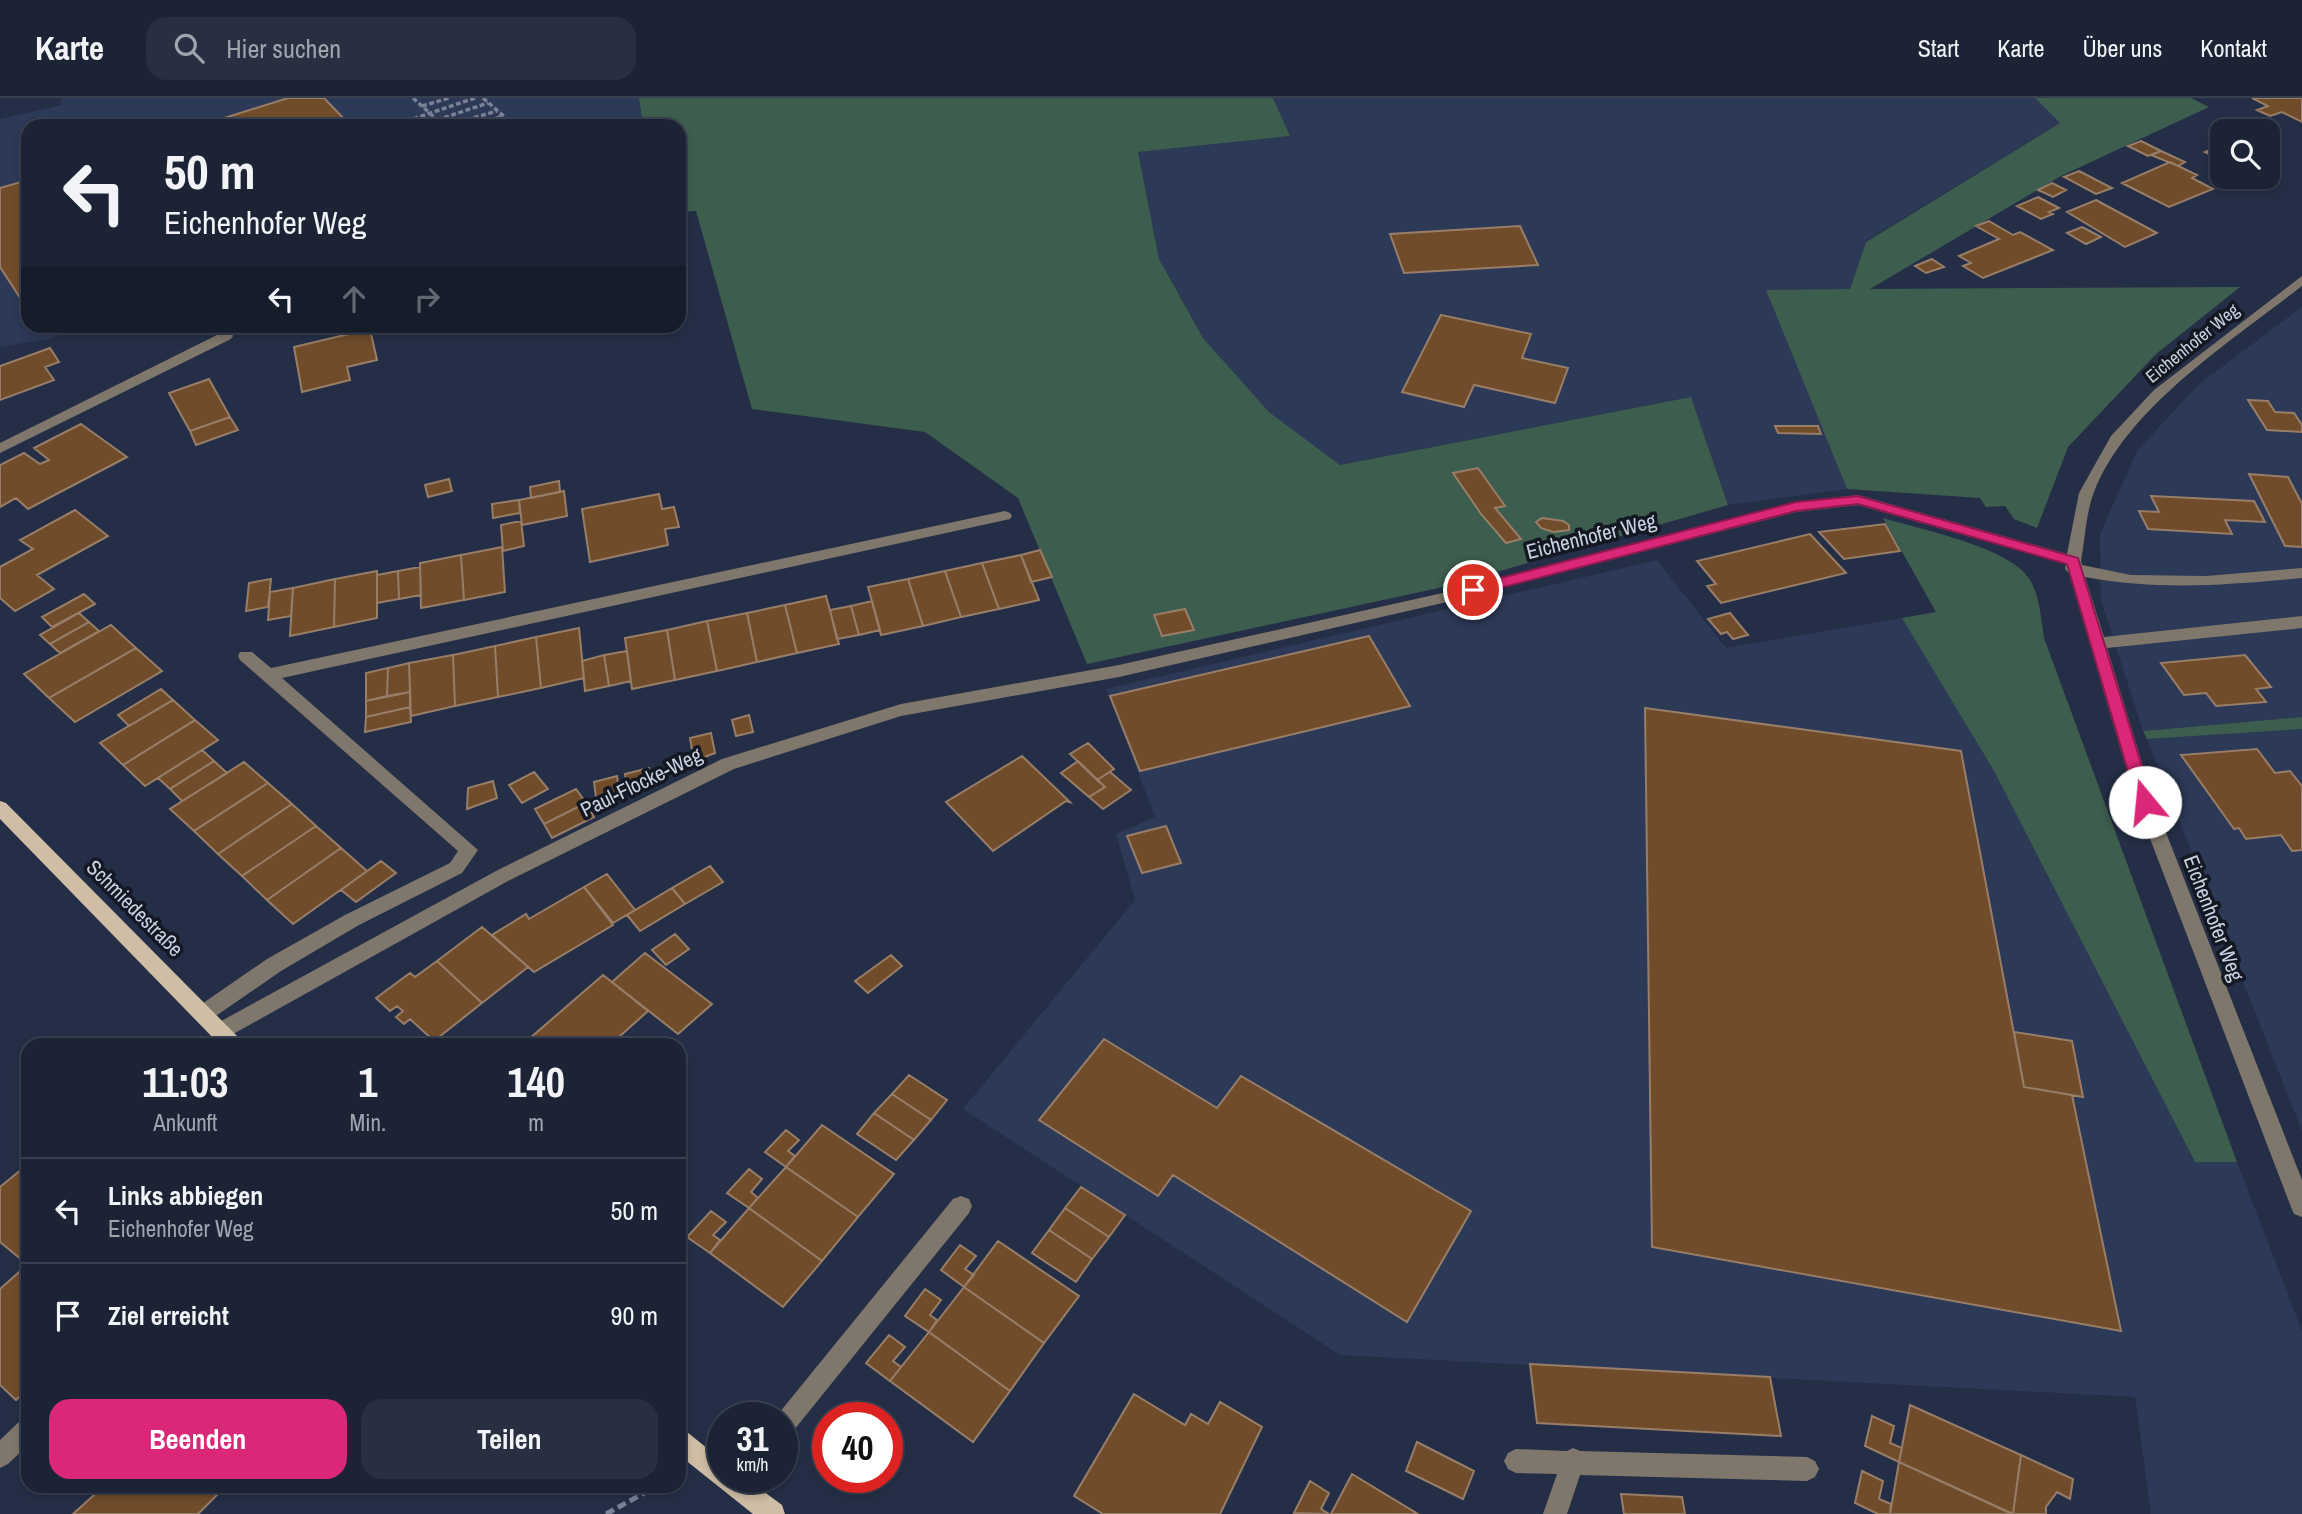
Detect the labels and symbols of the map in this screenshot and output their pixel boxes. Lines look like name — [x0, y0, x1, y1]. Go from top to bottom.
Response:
street label: Eichenhofer Weg — [2140, 297, 2245, 389]
street label: Eichenhofer Weg — [1523, 506, 1659, 566]
pin — [1443, 560, 1503, 620]
street label: Paul-Flocke-Weg — [575, 740, 707, 824]
position arrow — [2108, 765, 2182, 839]
street label: Eichenhofer Weg — [2177, 851, 2251, 986]
street label: Schmiedestraße — [80, 853, 190, 963]
speed limit sign: 40 — [812, 1402, 903, 1493]

